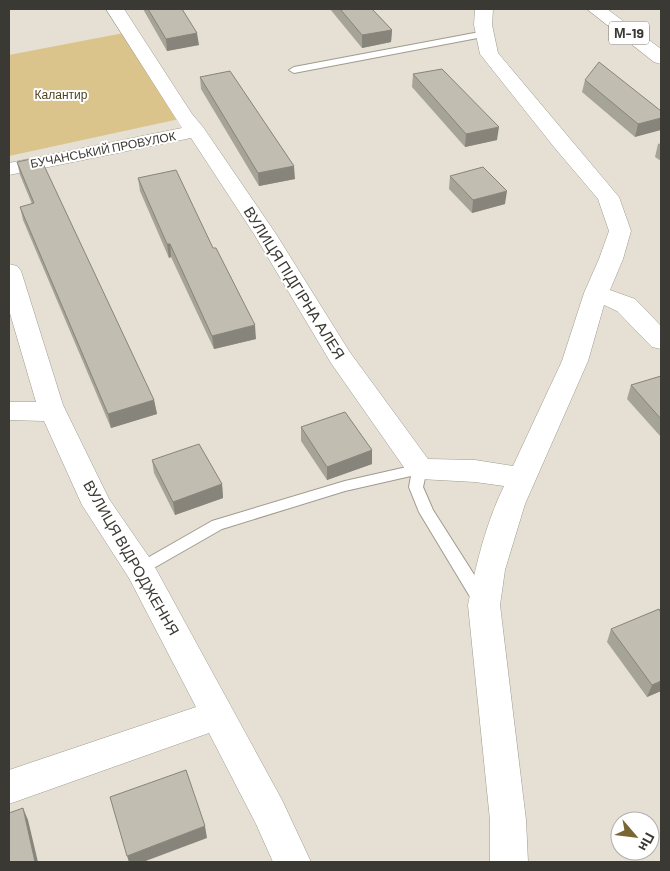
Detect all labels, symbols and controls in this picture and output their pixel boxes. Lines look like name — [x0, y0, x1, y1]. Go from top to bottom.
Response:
road number: М-19 — [609, 22, 649, 44]
park label: Калантир — [35, 87, 88, 102]
street label: БУЧАНСЬКИЙ ПРОВУЛОК — [29, 128, 177, 170]
street label: ВУЛИЦЯ ПІДГІРНА АЛЕЯ — [240, 203, 349, 362]
street label: ВУЛИЦЯ ВІДРОДЖЕННЯ — [80, 477, 184, 638]
north arrow — [610, 811, 660, 861]
text: Пн — [635, 830, 659, 855]

